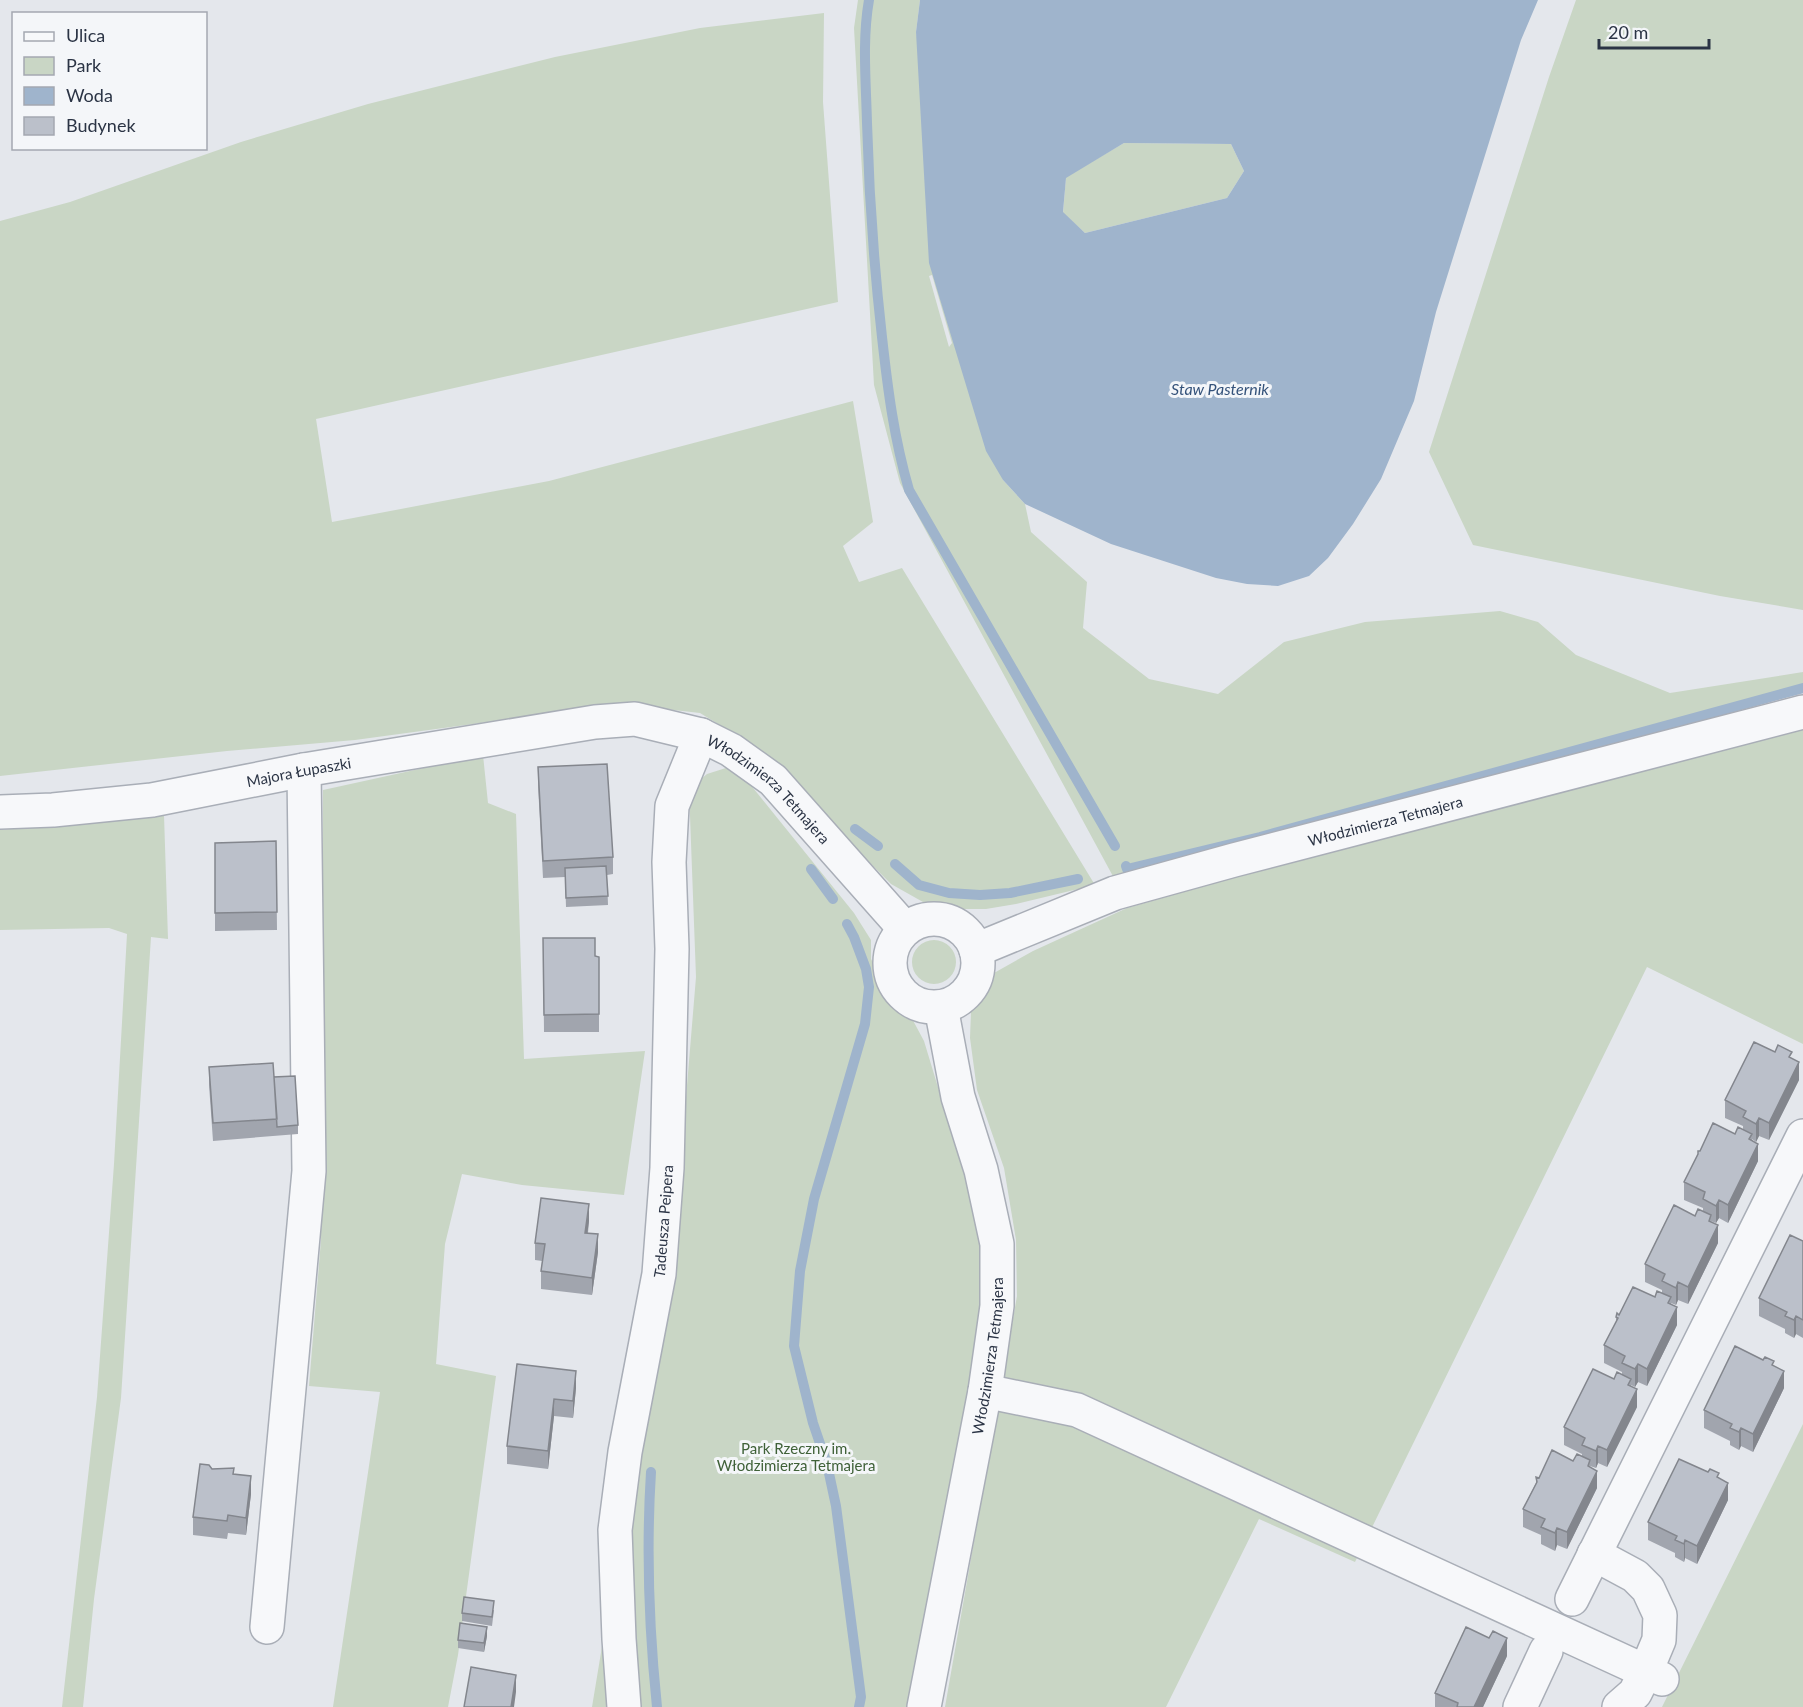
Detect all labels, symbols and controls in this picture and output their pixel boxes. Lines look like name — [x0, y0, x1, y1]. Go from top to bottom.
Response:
legend — [12, 12, 207, 150]
scale bar — [1599, 12, 1708, 50]
text: 20 m — [1608, 21, 1648, 43]
text: Ulica — [66, 24, 105, 46]
text: Park — [66, 54, 102, 76]
text: Woda — [66, 84, 113, 106]
text: Budynek — [66, 114, 136, 136]
water label: Staw Pasternik — [1171, 379, 1269, 398]
street label: Włodzimierza Tetmajera — [704, 731, 834, 847]
street label: Majora Łupaszki — [245, 753, 352, 790]
street label: Włodzimierza Tetmajera — [1306, 792, 1464, 849]
street label: Tadeusza Peipera — [649, 1164, 676, 1279]
street label: Włodzimierza Tetmajera — [968, 1277, 1006, 1436]
park label: Park Rzeczny im. Włodzimierza Tetmajera — [717, 1439, 875, 1474]

